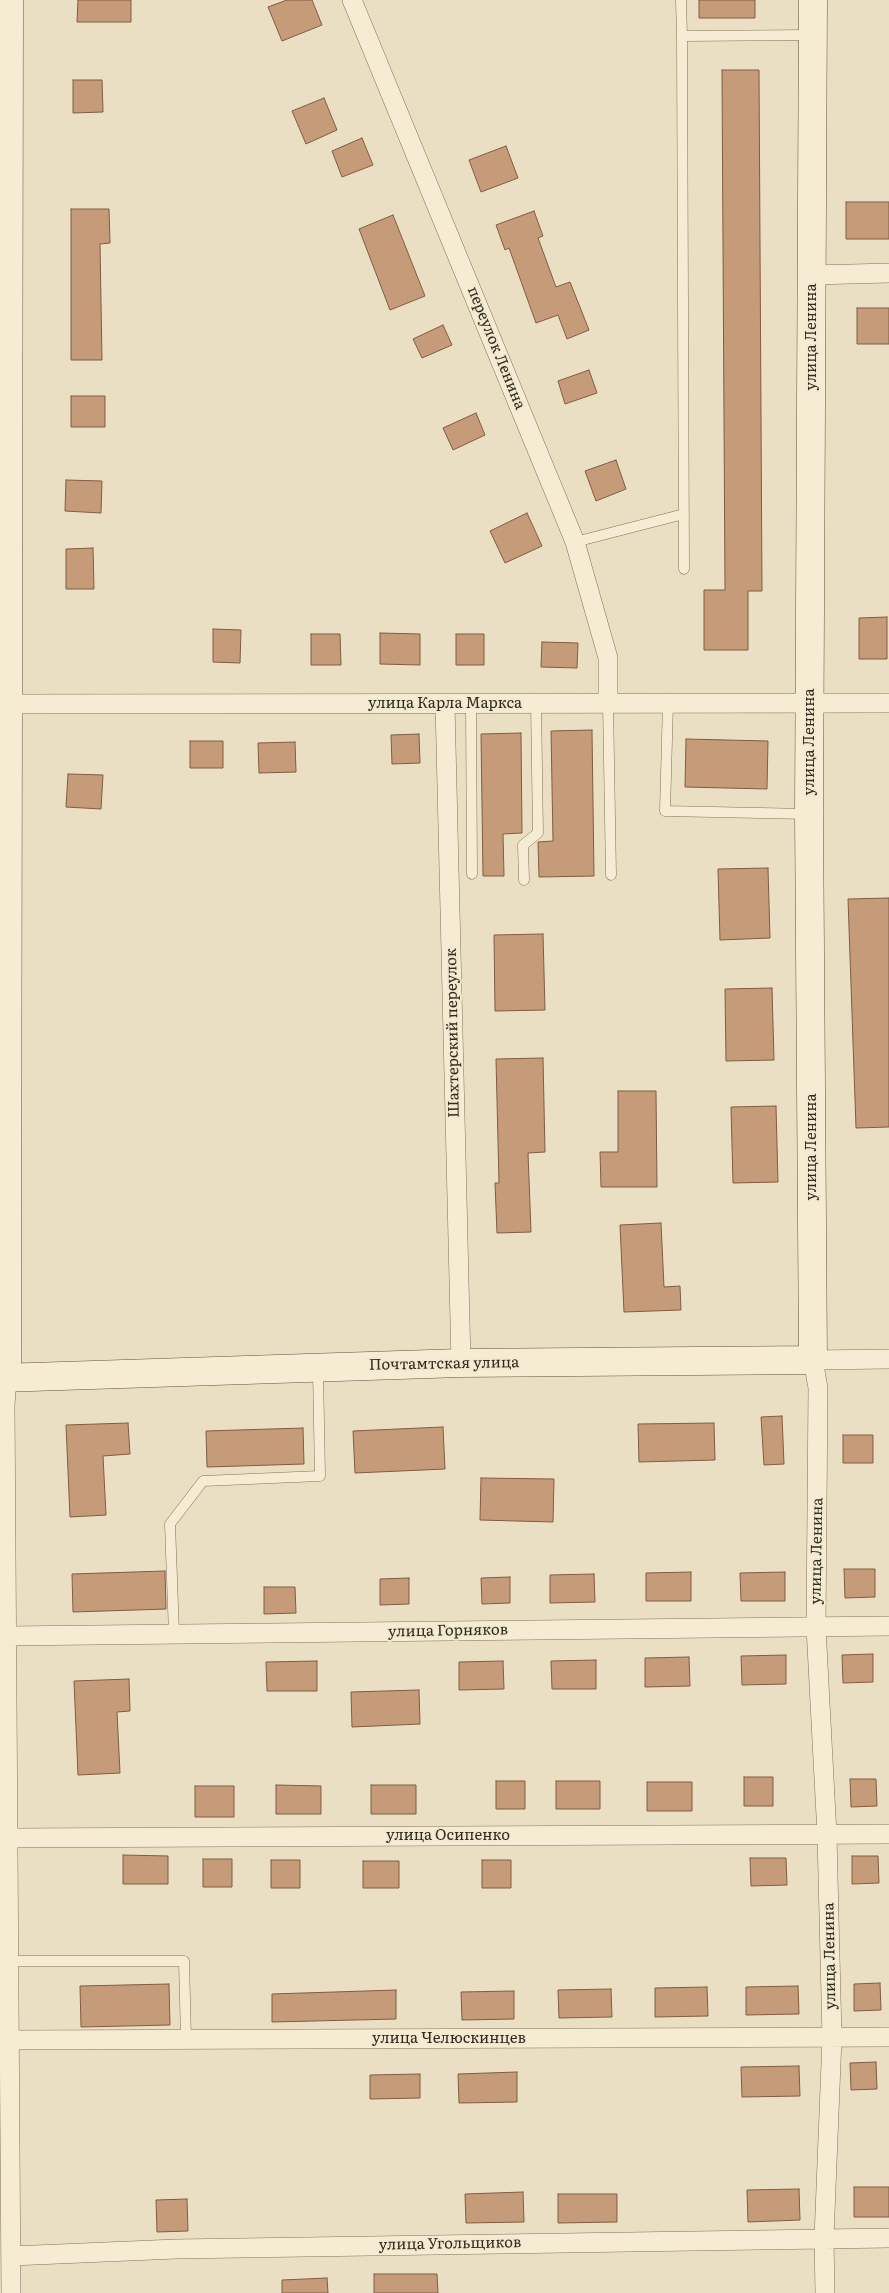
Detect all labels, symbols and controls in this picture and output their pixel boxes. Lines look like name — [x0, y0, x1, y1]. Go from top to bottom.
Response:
street label: переулок Ленина — [463, 284, 529, 412]
street label: улица Ленина — [803, 284, 821, 390]
street label: улица Ленина — [801, 689, 819, 795]
street label: улица Карла Маркса — [368, 695, 522, 713]
street label: Шахтерский переулок — [443, 948, 463, 1118]
street label: улица Ленина — [803, 1094, 821, 1200]
street label: Почтамтская улица — [369, 1354, 519, 1374]
street label: улица Ленина — [807, 1497, 827, 1605]
street label: улица Горняков — [388, 1621, 508, 1641]
street label: улица Осипенко — [386, 1827, 510, 1845]
street label: улица Ленина — [820, 1902, 840, 2010]
street label: улица Челюскинцев — [372, 2030, 526, 2048]
street label: улица Угольщиков — [379, 2234, 521, 2254]

